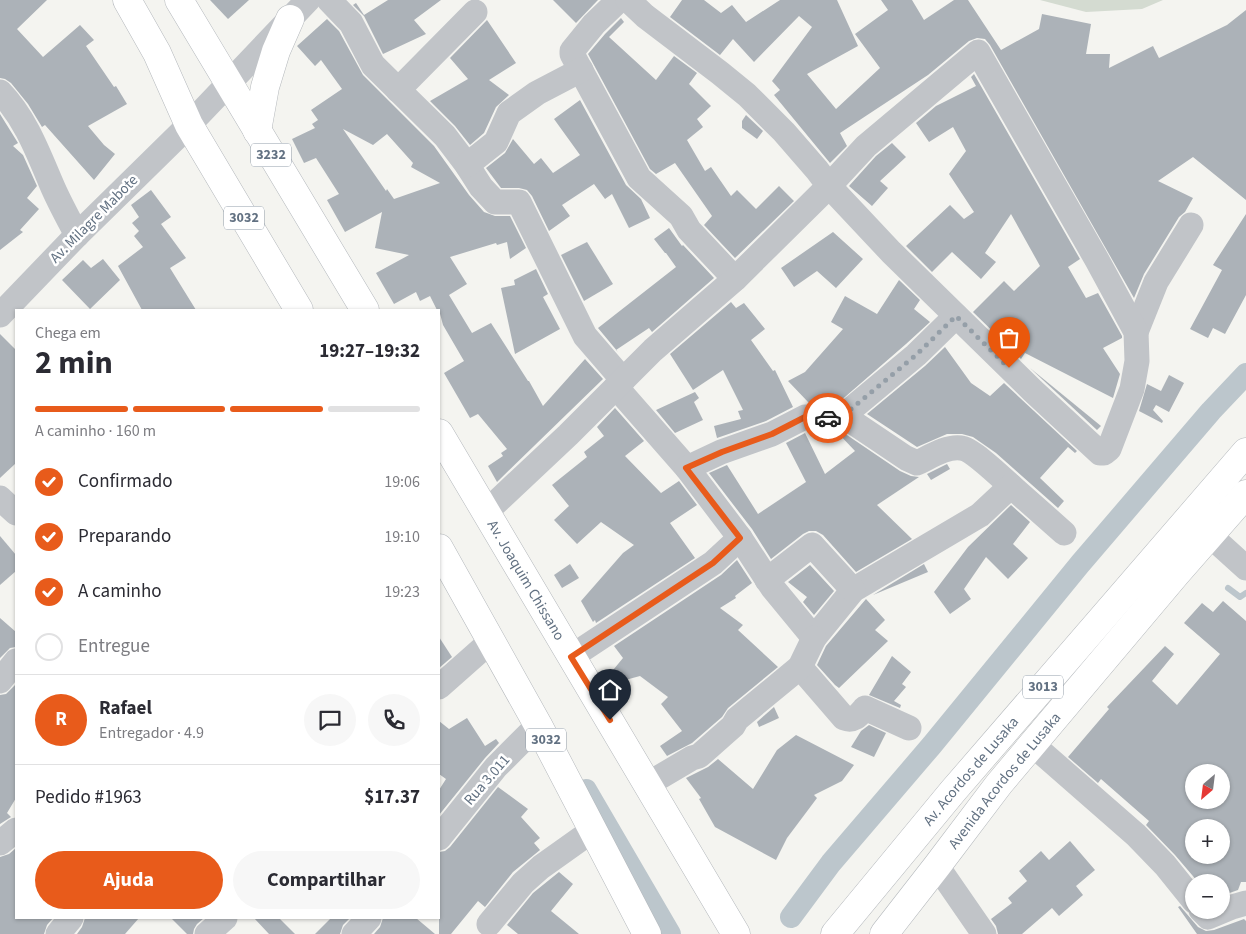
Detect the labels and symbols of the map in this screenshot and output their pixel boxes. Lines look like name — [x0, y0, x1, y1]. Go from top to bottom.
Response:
road number: 3232 — [251, 144, 291, 166]
street label: Av. Milagre Mabote — [45, 170, 143, 268]
road number: 3032 — [224, 207, 264, 230]
pin — [988, 317, 1030, 368]
courier — [803, 393, 853, 443]
street label: Av. Joaquim Chissano — [482, 516, 570, 644]
pin — [589, 669, 631, 720]
road number: 3013 — [1023, 676, 1063, 699]
street label: Avenida Acordos de Lusaka — [943, 708, 1066, 853]
street label: Av. Acordos de Lusaka — [918, 712, 1023, 830]
road number: 3032 — [526, 728, 566, 752]
street label: Rua 3.011 — [459, 750, 515, 810]
north arrow — [1185, 764, 1230, 809]

